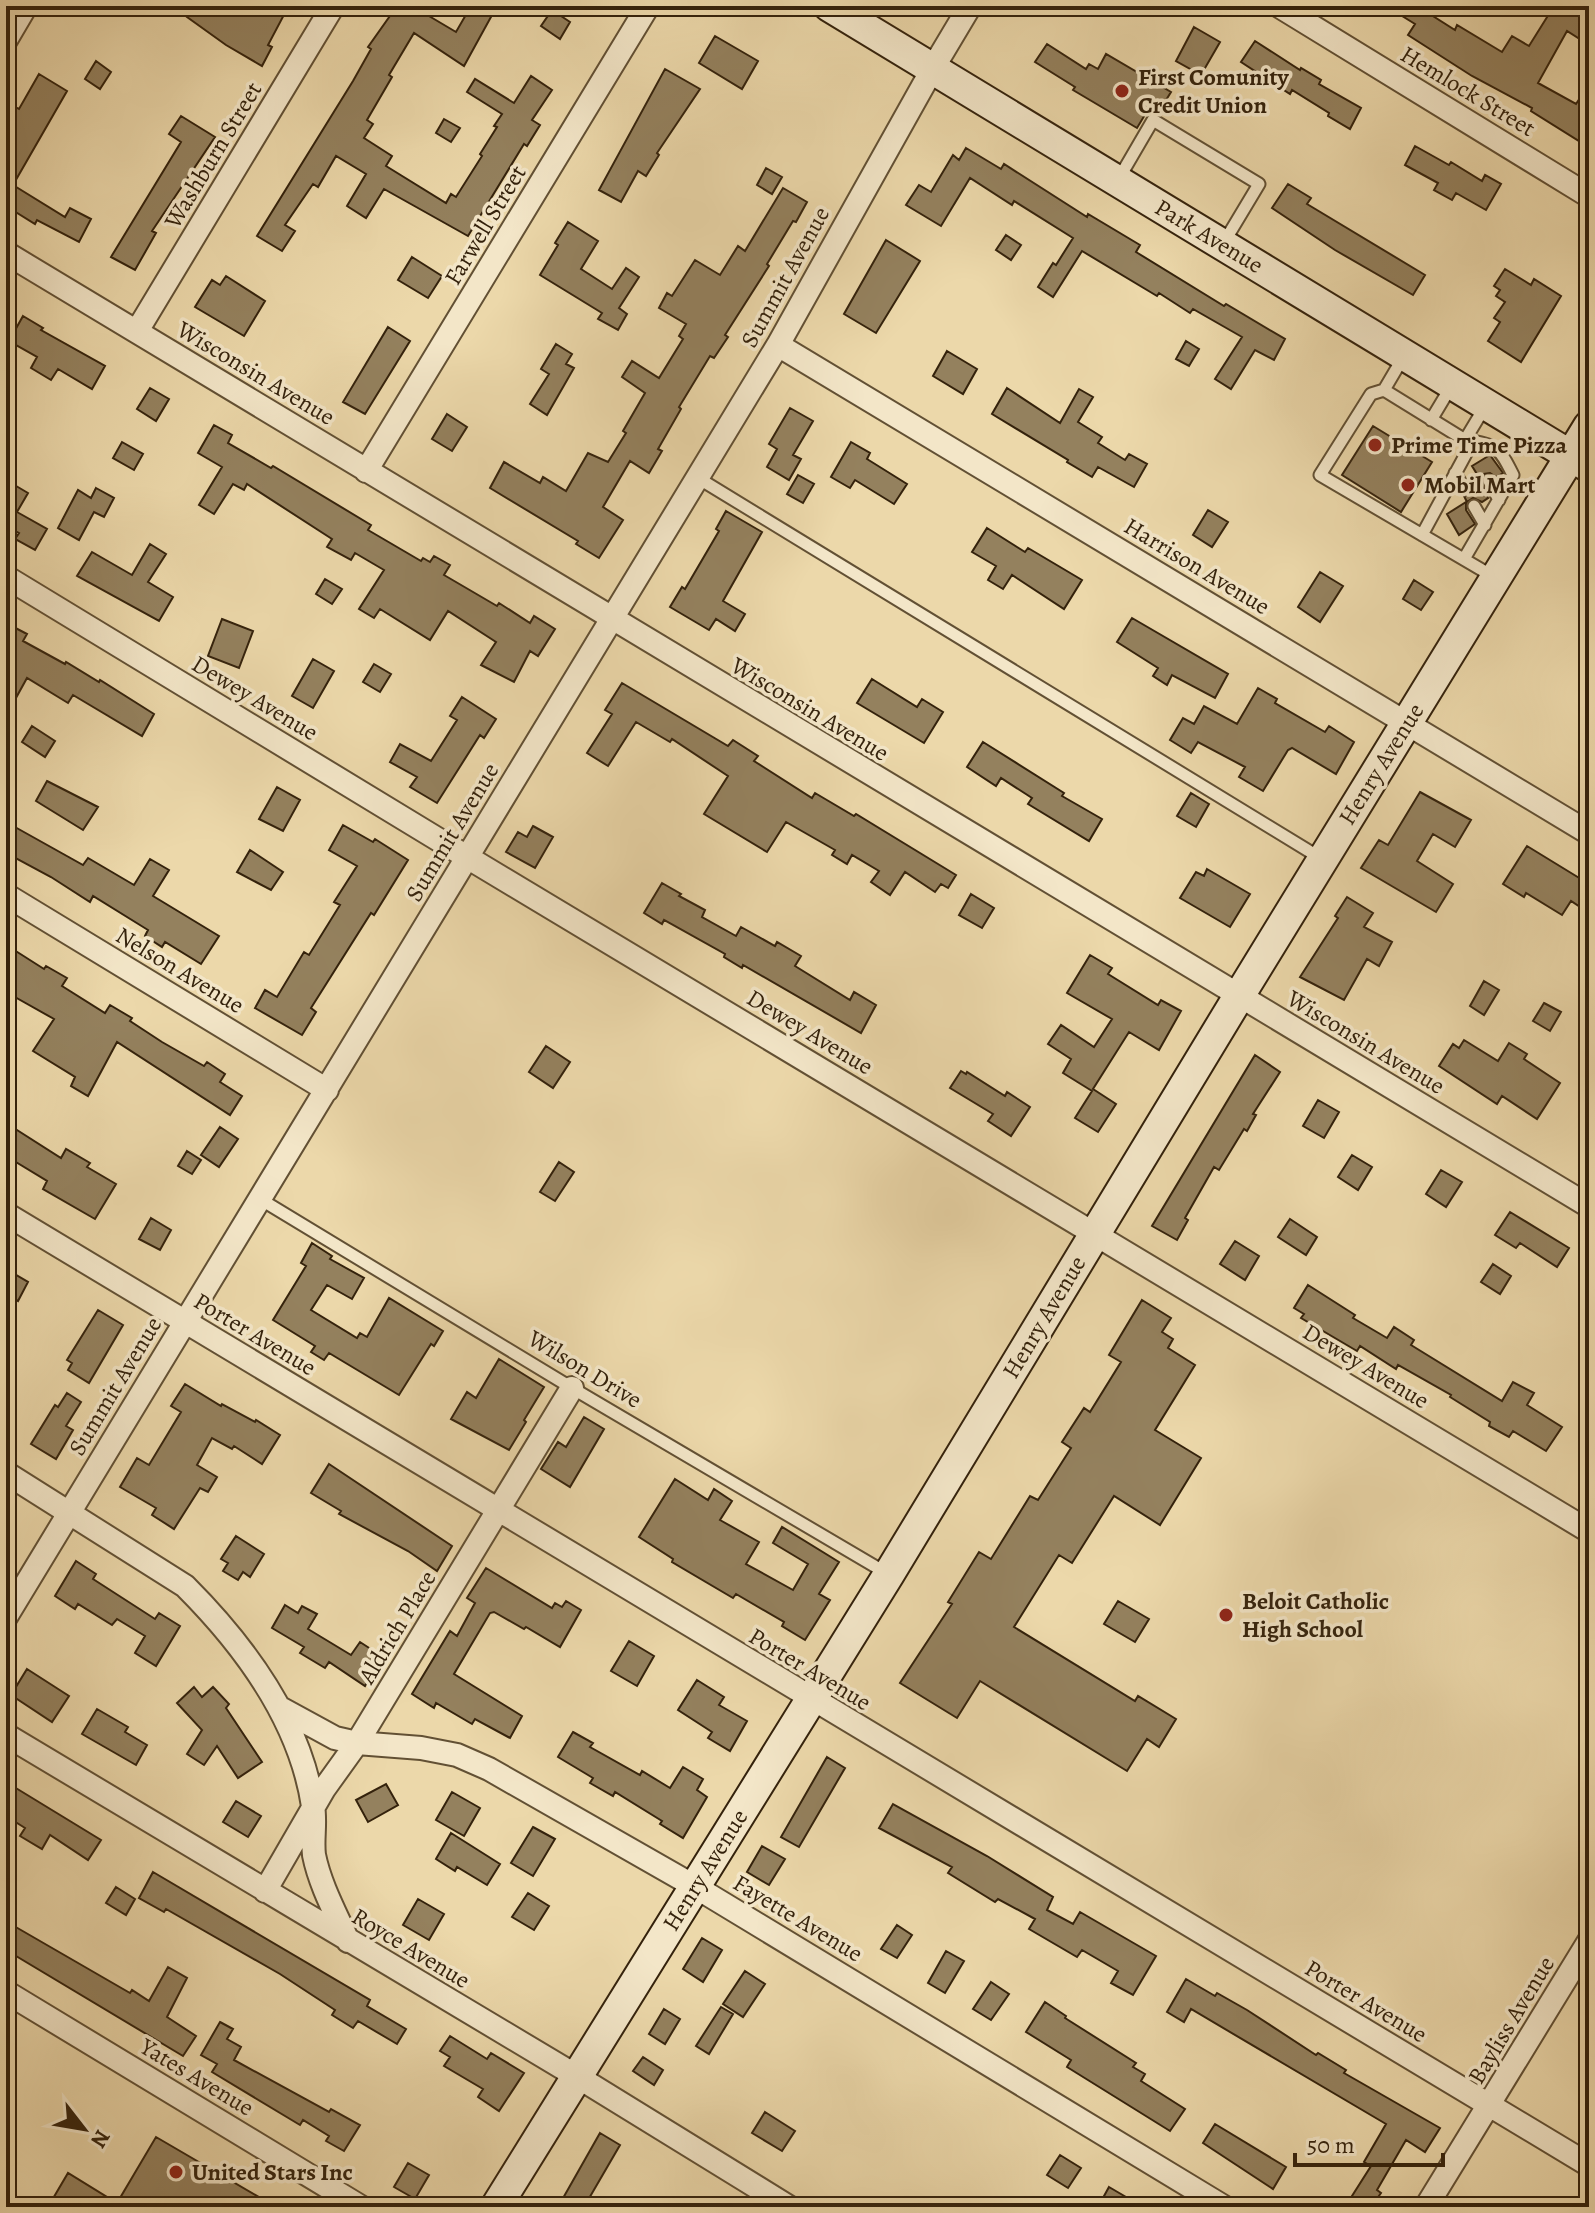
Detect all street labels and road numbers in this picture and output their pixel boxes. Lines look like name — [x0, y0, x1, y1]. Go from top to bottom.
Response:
street label: Hemlock Street — [1395, 38, 1541, 144]
street label: Washburn Street — [156, 76, 269, 235]
street label: Farwell Street — [437, 159, 533, 291]
street label: Park Avenue — [1149, 191, 1269, 281]
street label: Summit Avenue — [733, 201, 837, 353]
street label: Wisconsin Avenue — [170, 313, 341, 433]
street label: Harrison Avenue — [1118, 510, 1276, 622]
street label: Dewey Avenue — [186, 648, 324, 748]
street label: Wisconsin Avenue — [724, 649, 895, 769]
street label: Henry Avenue — [1331, 697, 1431, 831]
street label: Summit Avenue — [398, 757, 506, 907]
street label: Nelson Avenue — [110, 919, 250, 1021]
street label: Dewey Avenue — [741, 982, 879, 1082]
street label: Wisconsin Avenue — [1280, 982, 1451, 1102]
street label: Henry Avenue — [995, 1250, 1093, 1384]
street label: Porter Avenue — [188, 1285, 322, 1383]
street label: Summit Avenue — [61, 1311, 169, 1461]
street label: Dewey Avenue — [1297, 1316, 1435, 1416]
street label: Wilson Drive — [521, 1322, 648, 1416]
street label: Aldrich Place — [350, 1564, 443, 1690]
street label: Porter Avenue — [743, 1620, 877, 1718]
street label: Henry Avenue — [655, 1803, 755, 1937]
street label: Fayette Avenue — [727, 1867, 869, 1969]
street label: Royce Avenue — [346, 1900, 476, 1996]
street label: Bayliss Avenue — [1460, 1950, 1562, 2090]
street label: Porter Avenue — [1299, 1952, 1433, 2050]
street label: Yates Avenue — [133, 2030, 260, 2123]

